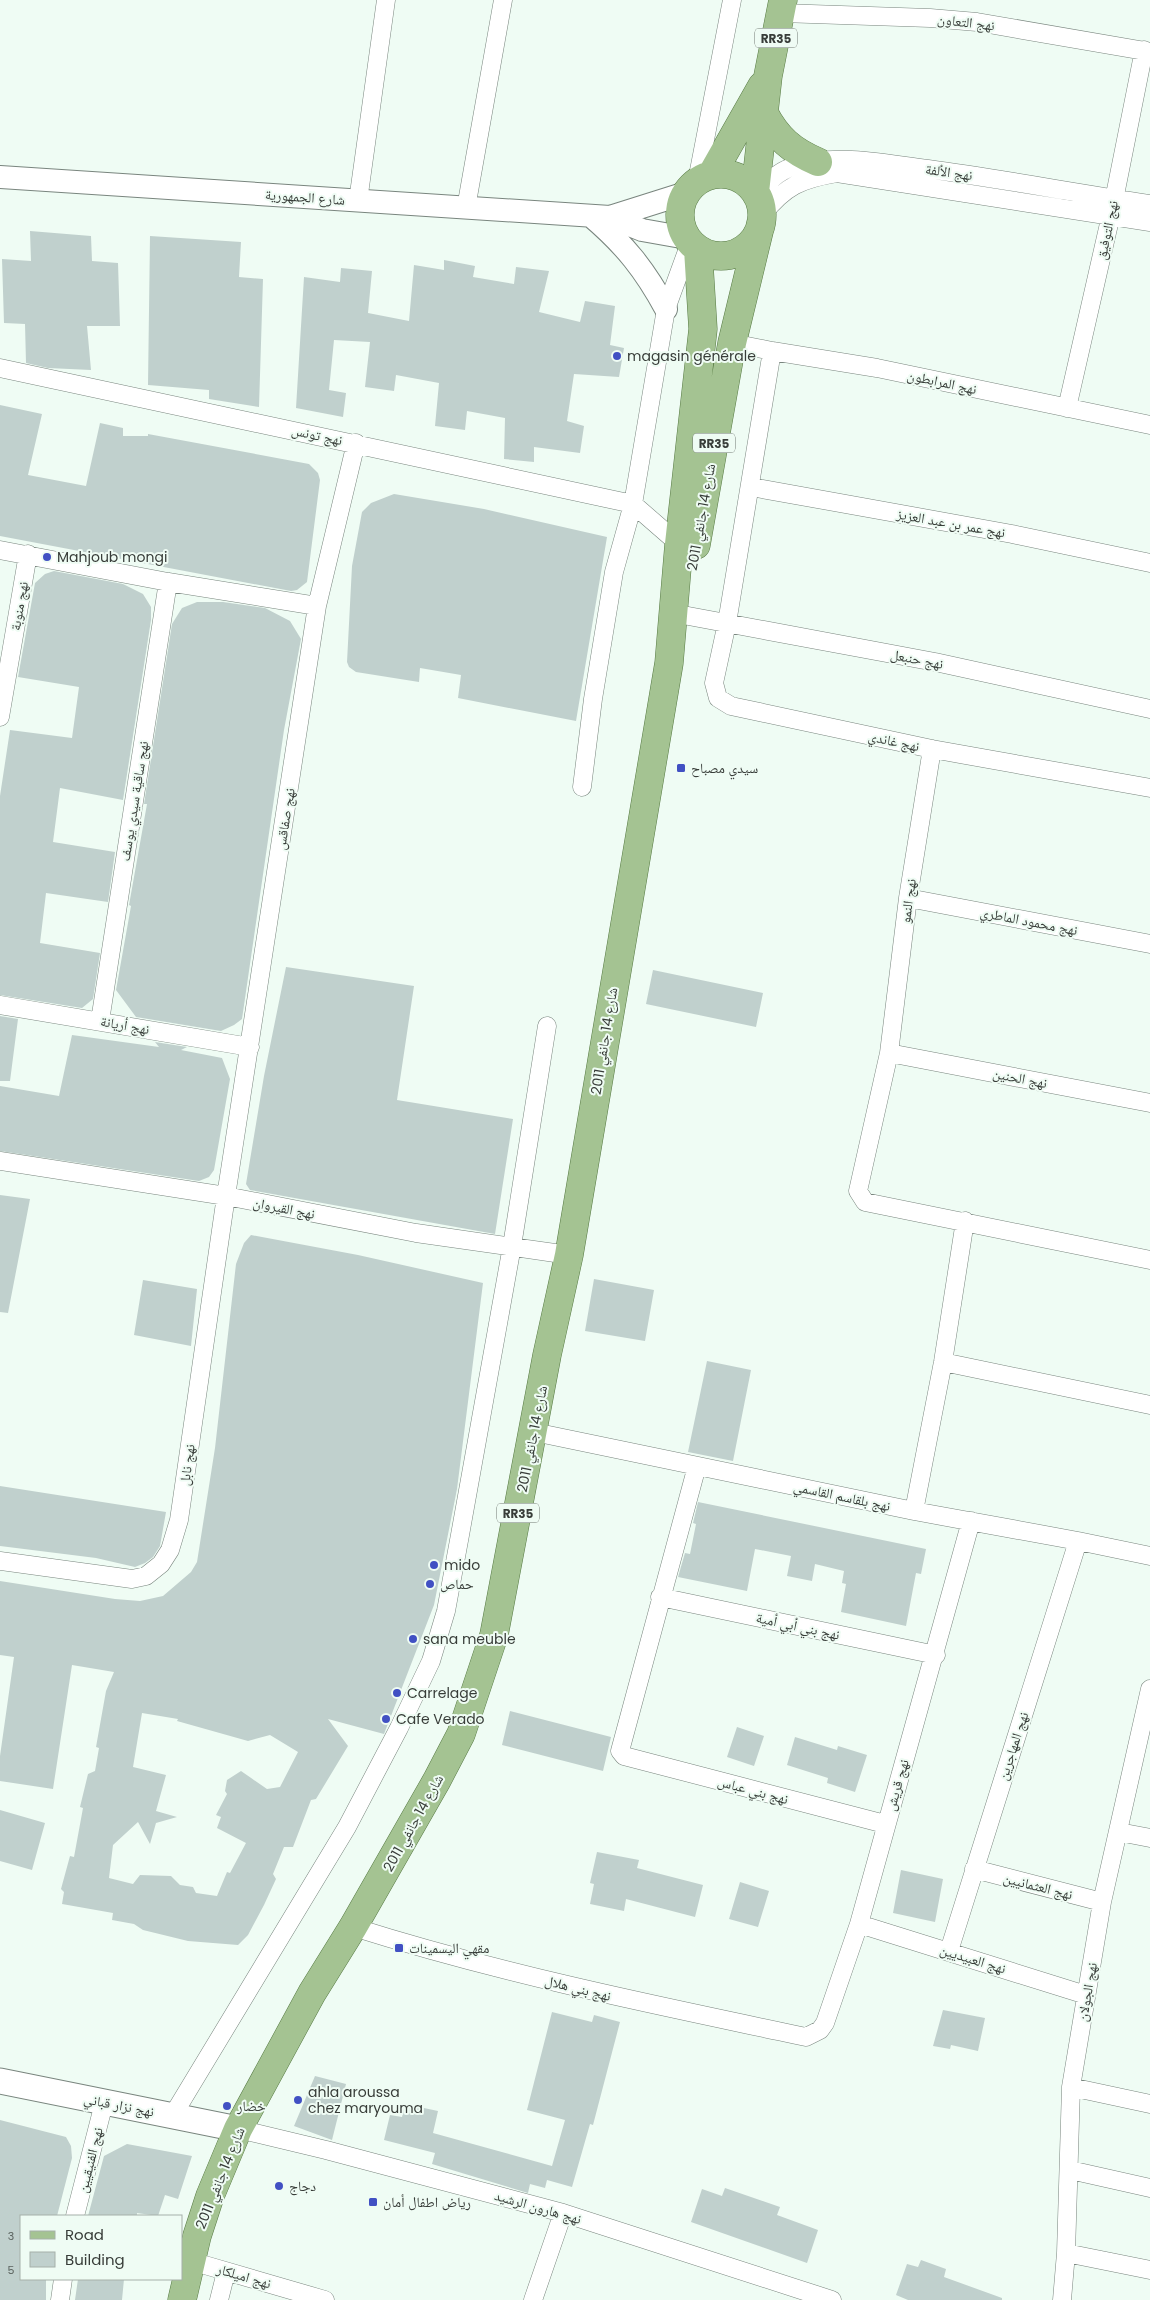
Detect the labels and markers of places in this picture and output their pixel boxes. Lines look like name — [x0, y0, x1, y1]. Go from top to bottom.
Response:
place label: magasin générale — [627, 346, 756, 366]
marker: magasin générale — [611, 350, 623, 362]
place label: Mahjoub mongi — [57, 547, 167, 567]
marker: Mahjoub mongi — [41, 551, 53, 563]
place label: سيدي مصباح — [691, 758, 758, 780]
marker: سيدي مصباح — [675, 762, 687, 774]
place label: mido — [444, 1555, 480, 1575]
marker: mido — [428, 1559, 440, 1571]
place label: حماص — [440, 1574, 474, 1594]
marker: حماص — [424, 1578, 436, 1590]
place label: sana meuble — [423, 1629, 516, 1649]
marker: sana meuble — [407, 1633, 419, 1645]
place label: Carrelage — [407, 1683, 478, 1703]
marker: Carrelage — [391, 1687, 403, 1699]
place label: Cafe Verado — [396, 1709, 485, 1729]
marker: Cafe Verado — [380, 1713, 392, 1725]
place label: مقهي اليسمينات — [409, 1938, 489, 1960]
marker: مقهي اليسمينات — [393, 1942, 405, 1954]
place label: ahla aroussa chez maryouma — [308, 2082, 423, 2118]
marker: ahla aroussa chez maryouma — [292, 2094, 304, 2106]
place label: خضار — [236, 2096, 266, 2116]
marker: خضار — [221, 2100, 233, 2112]
place label: دجاج — [289, 2176, 316, 2196]
marker: دجاج — [273, 2180, 285, 2192]
place label: رياض اطفال أمان — [383, 2192, 471, 2212]
marker: رياض اطفال أمان — [367, 2196, 379, 2208]

